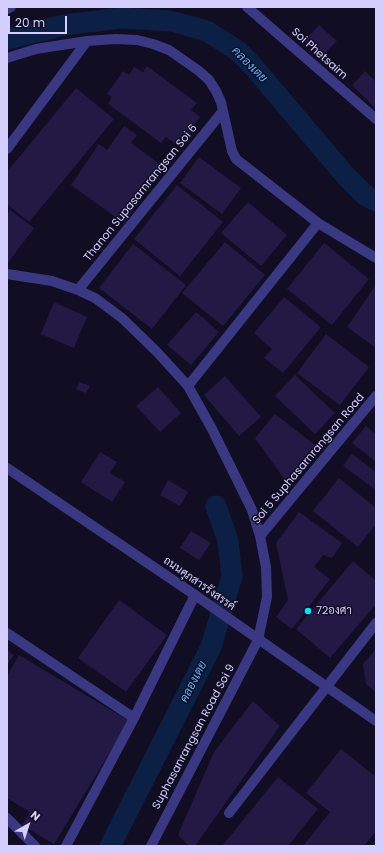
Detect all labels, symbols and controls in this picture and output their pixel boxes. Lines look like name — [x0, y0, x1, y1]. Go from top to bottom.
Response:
scale bar — [10, 8, 69, 34]
text: 20 m — [15, 14, 45, 31]
street label: Soi Phetsaim — [288, 25, 350, 83]
water label: คลองเตย — [228, 44, 270, 86]
street label: Thanon Supasarnrangsan Soi 6 — [82, 122, 200, 264]
street label: Soi 5 Suphasarnrangsan Road — [250, 391, 368, 527]
street label: ถนนศุภสารรังสรรค์ — [160, 554, 238, 614]
place label: 72องศา — [316, 604, 352, 618]
marker: 72องศา — [303, 606, 313, 616]
water label: คลองเตย — [177, 659, 211, 705]
street label: Suphasanrangsan Road Soi 9 — [150, 662, 238, 812]
north arrow — [8, 805, 48, 845]
text: N — [27, 807, 44, 824]

